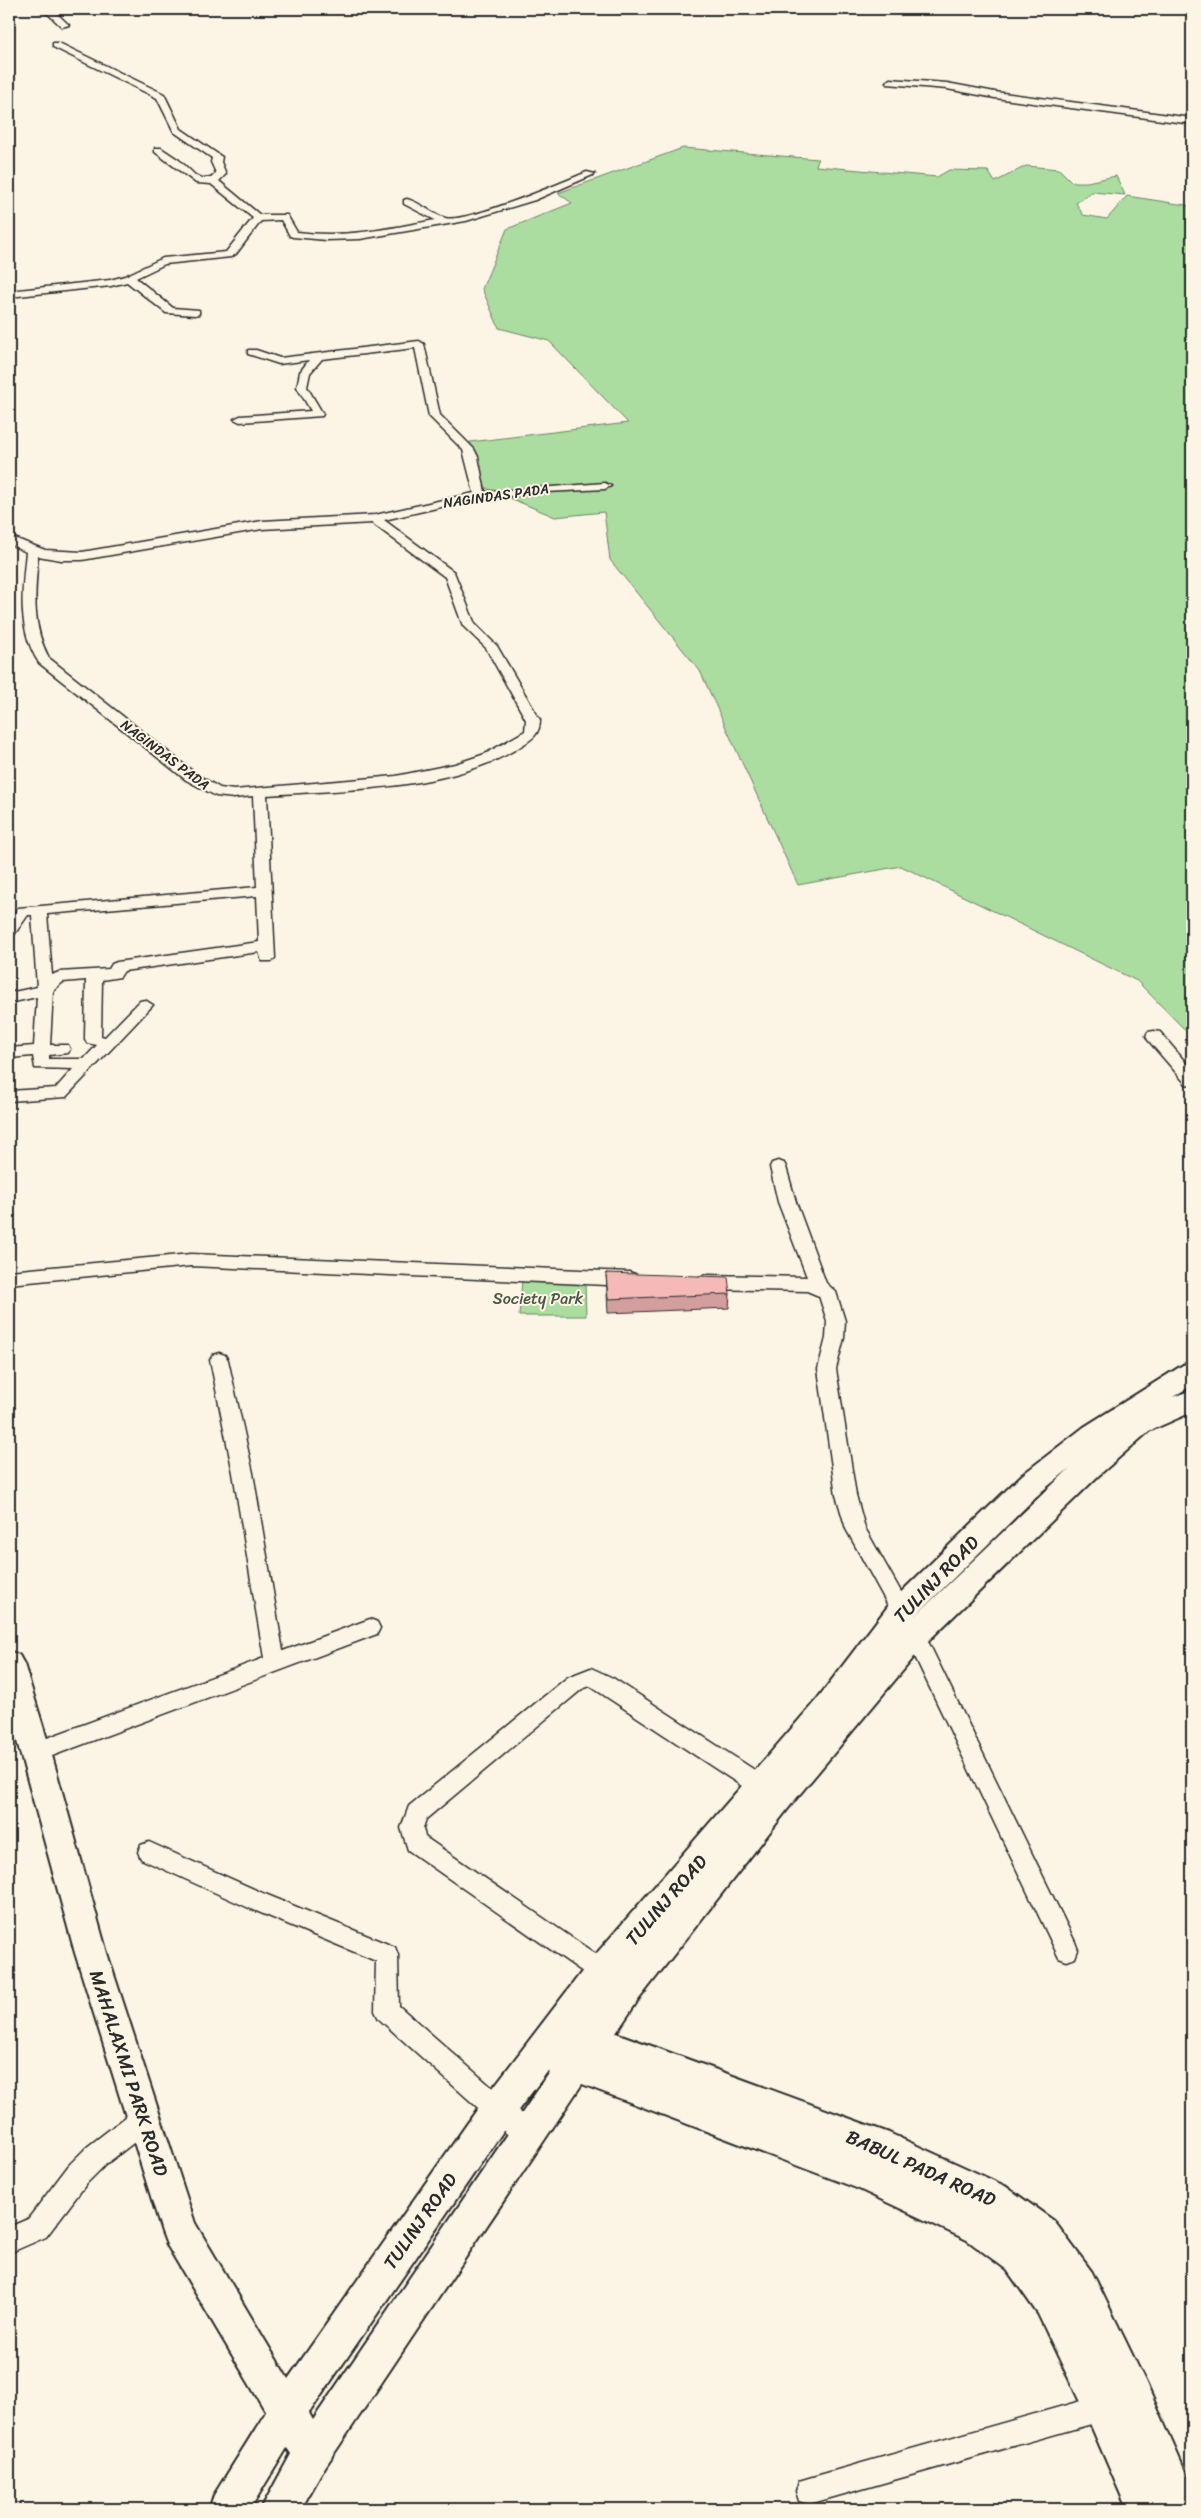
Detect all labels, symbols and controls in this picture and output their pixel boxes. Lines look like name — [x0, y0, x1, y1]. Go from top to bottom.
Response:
street label: NAGINDAS PADA — [442, 476, 550, 516]
street label: NAGINDAS PADA — [115, 713, 215, 797]
park label: Society Park — [493, 1284, 584, 1313]
street label: TULINJ ROAD — [885, 1527, 987, 1631]
street label: TULINJ ROAD — [617, 1846, 716, 1953]
street label: MAHALAXMI PARK ROAD — [80, 1966, 178, 2181]
street label: BABUL PADA ROAD — [841, 2120, 1002, 2216]
street label: TULINJ ROAD — [374, 2165, 466, 2277]

